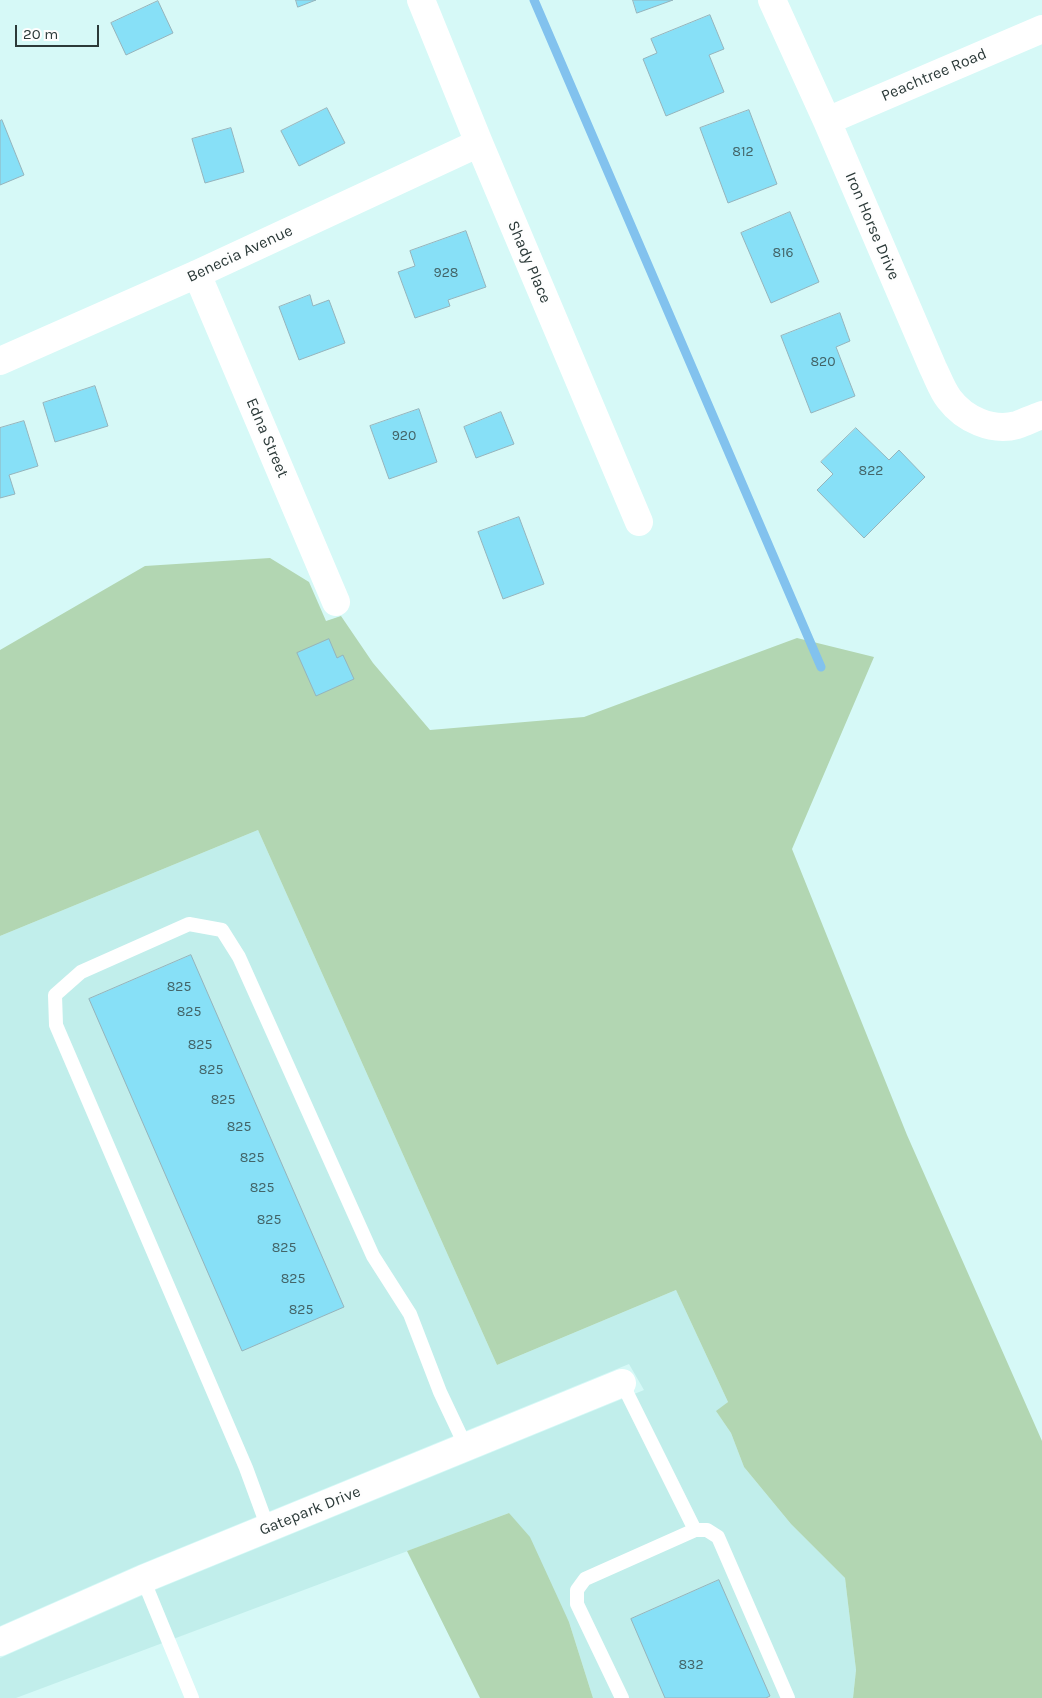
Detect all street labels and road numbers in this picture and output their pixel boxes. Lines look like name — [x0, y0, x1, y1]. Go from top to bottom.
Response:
street label: Peachtree Road — [878, 44, 990, 106]
street label: Iron Horse Drive — [841, 169, 903, 283]
street label: Shady Place — [503, 218, 555, 306]
street label: Benecia Avenue — [184, 221, 296, 287]
street label: Edna Street — [242, 395, 292, 481]
street label: Gatepark Drive — [257, 1482, 363, 1540]

